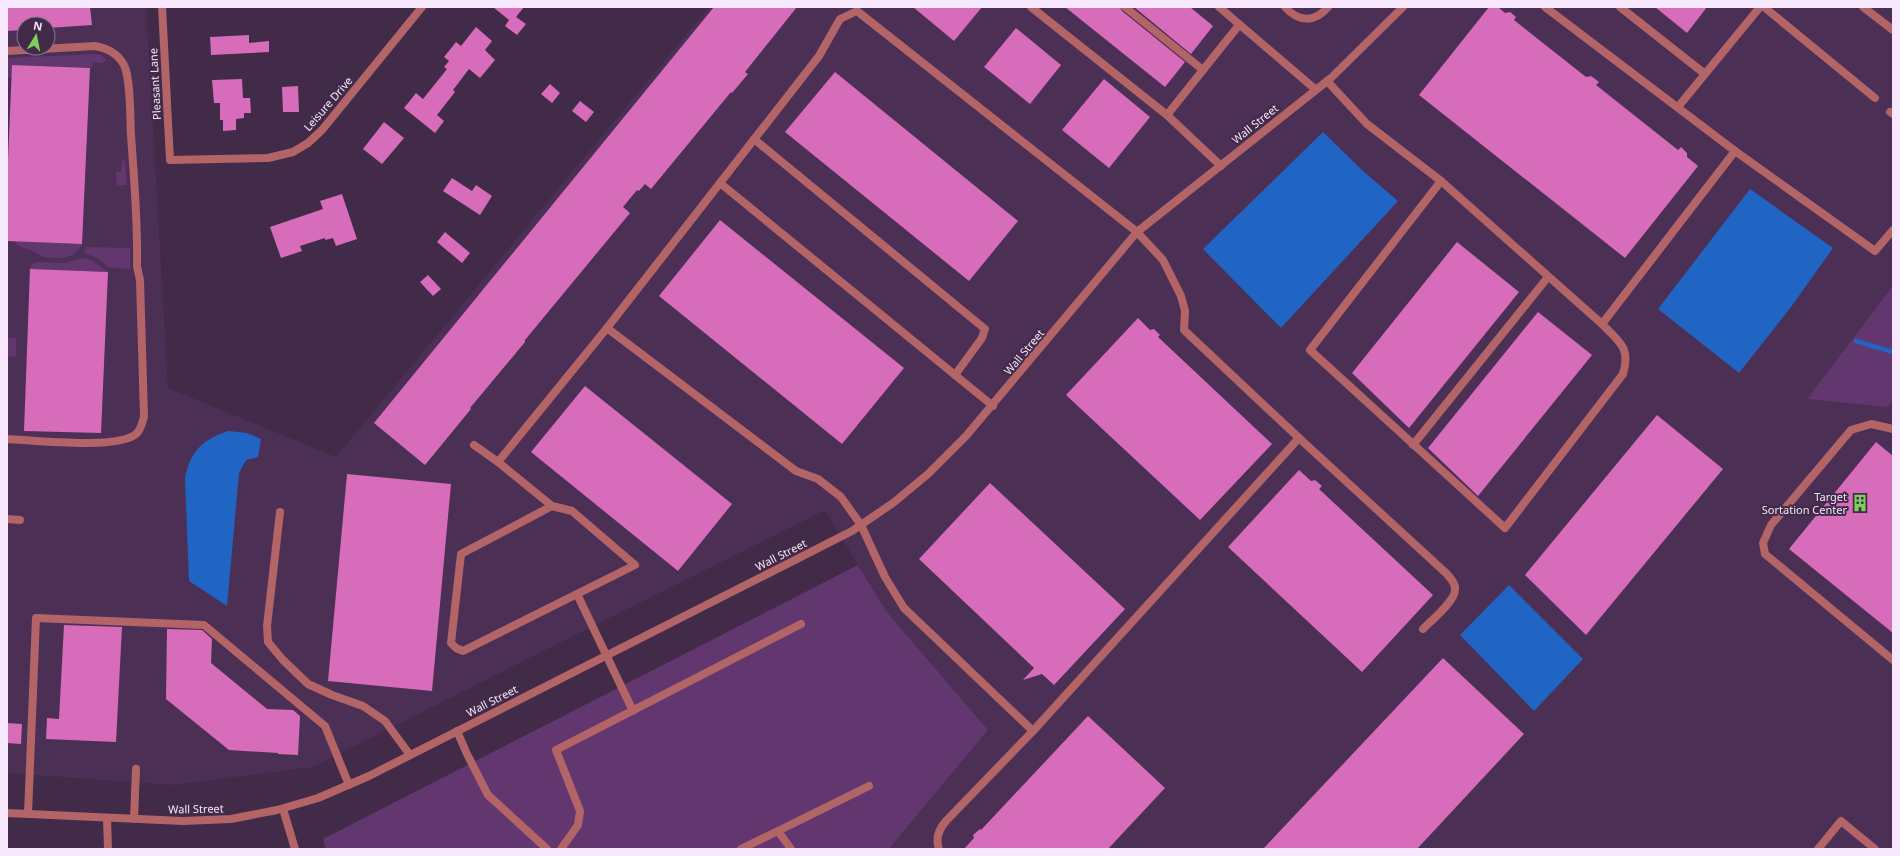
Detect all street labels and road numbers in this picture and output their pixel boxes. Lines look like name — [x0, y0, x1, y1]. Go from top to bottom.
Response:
street label: Pleasant Lane — [145, 48, 164, 120]
street label: Leisure Drive — [300, 73, 355, 134]
street label: Wall Street — [1228, 100, 1281, 147]
street label: Wall Street — [1000, 326, 1047, 378]
street label: Wall Street — [753, 535, 809, 574]
street label: Wall Street — [464, 681, 520, 720]
street label: Wall Street — [168, 801, 224, 816]

